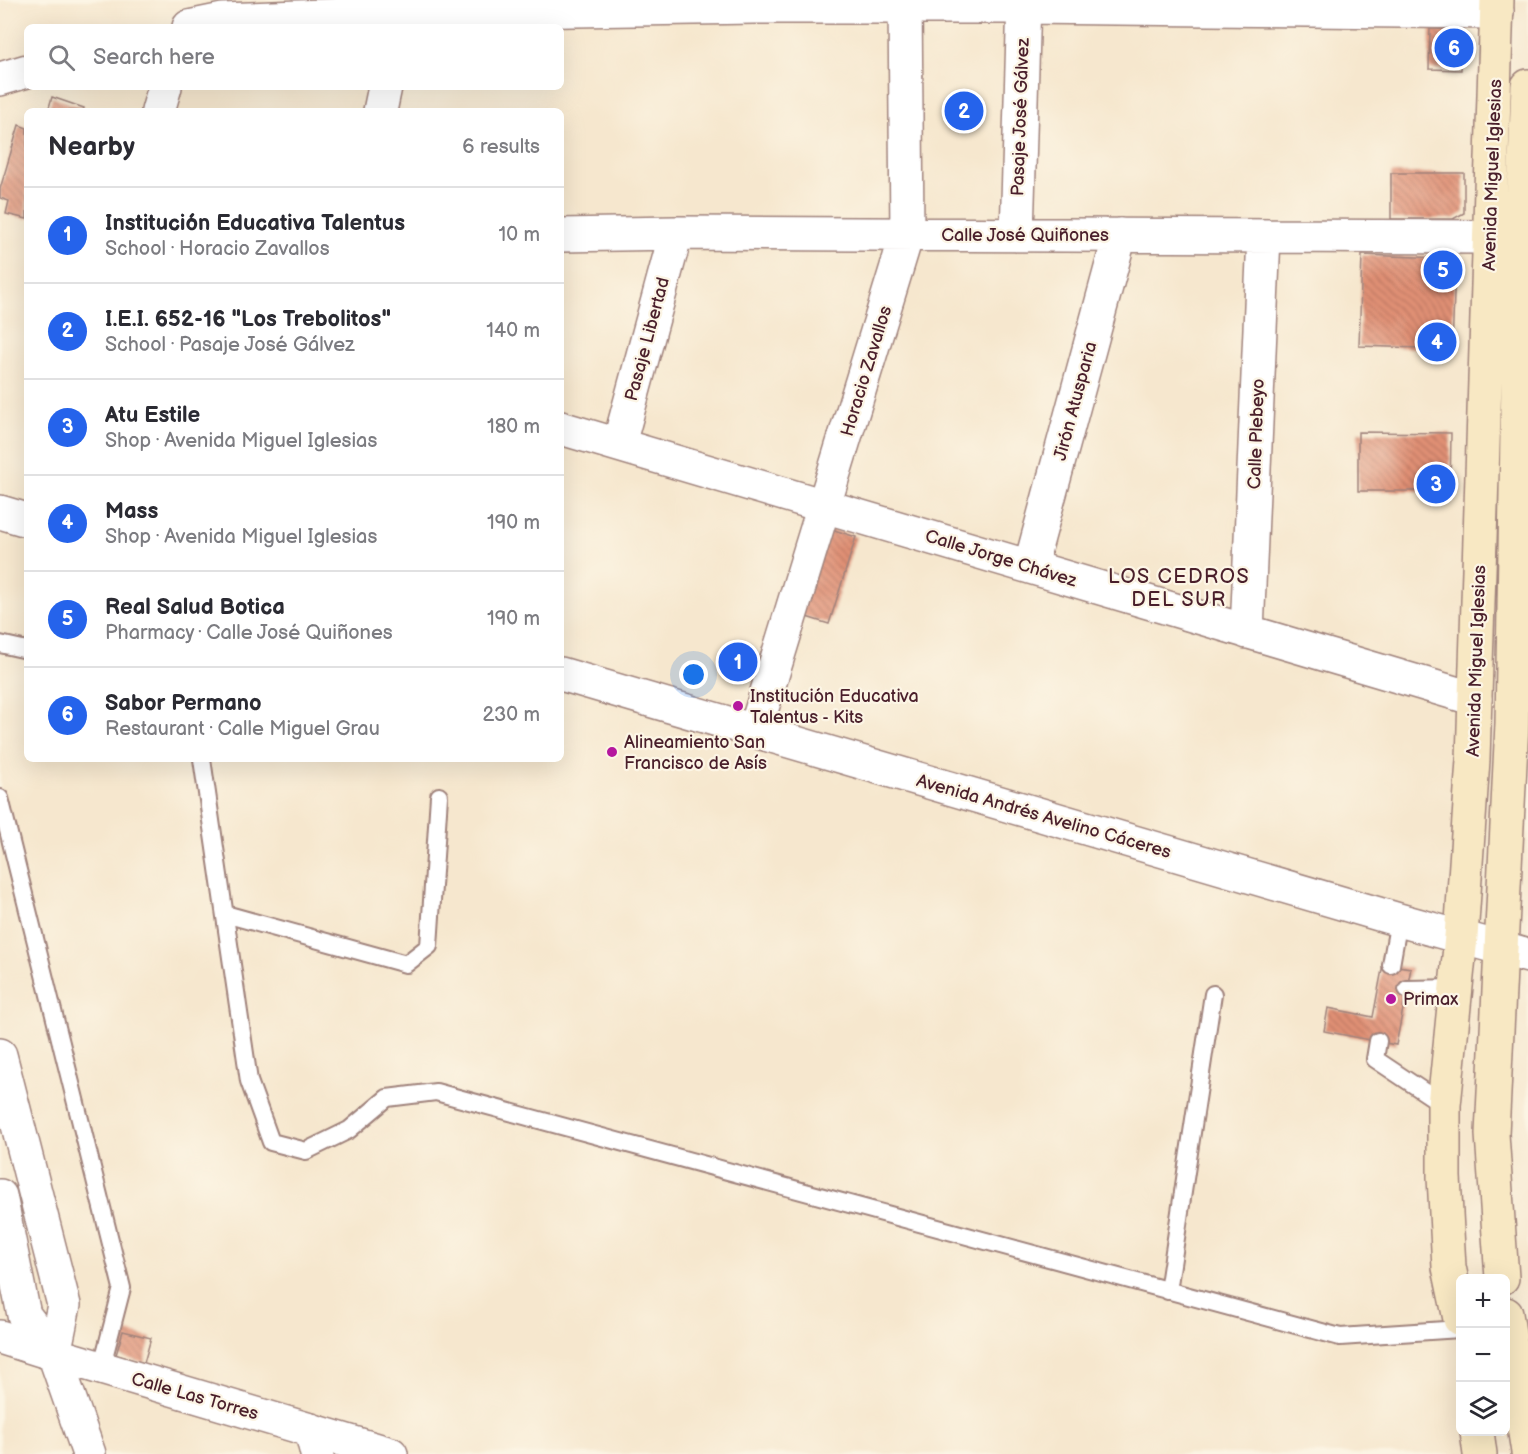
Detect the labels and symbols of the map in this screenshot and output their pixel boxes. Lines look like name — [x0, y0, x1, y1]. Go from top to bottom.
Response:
pin: 6 — [1434, 26, 1474, 70]
street label: Pasaje José Gálvez — [1007, 37, 1034, 196]
street label: Avenida Miguel Iglesias — [1479, 79, 1506, 271]
pin: 2 — [944, 88, 984, 134]
street label: Calle José Quiñones — [941, 225, 1109, 246]
pin: 5 — [1424, 248, 1462, 292]
street label: Pasaje Libertad — [621, 275, 674, 403]
street label: Horacio Zavallos — [837, 303, 896, 439]
pin: 4 — [1418, 320, 1456, 364]
street label: Jirón Atusparia — [1050, 339, 1101, 463]
street label: Calle Plebeyo — [1244, 378, 1269, 490]
pin: 3 — [1416, 462, 1456, 506]
street label: Calle Jorge Chávez — [922, 525, 1080, 592]
district label: LOS CEDROS DEL SUR — [1108, 565, 1250, 612]
street label: Avenida Miguel Iglesias — [1463, 565, 1490, 757]
pin: 1 — [718, 640, 758, 684]
your location — [679, 660, 708, 689]
place label: Institución Educativa Talentus - Kits — [750, 686, 919, 728]
marker: Institución Educativa Talentus - Kits — [731, 699, 745, 713]
place label: Alineamiento San Francisco de Asís — [624, 732, 767, 774]
marker: Alineamiento San Francisco de Asís — [605, 745, 619, 759]
street label: Avenida Andrés Avelino Cáceres — [914, 770, 1174, 863]
place label: Primax — [1403, 989, 1459, 1010]
marker: Primax — [1384, 992, 1398, 1006]
street label: Calle Las Torres — [129, 1368, 261, 1425]

